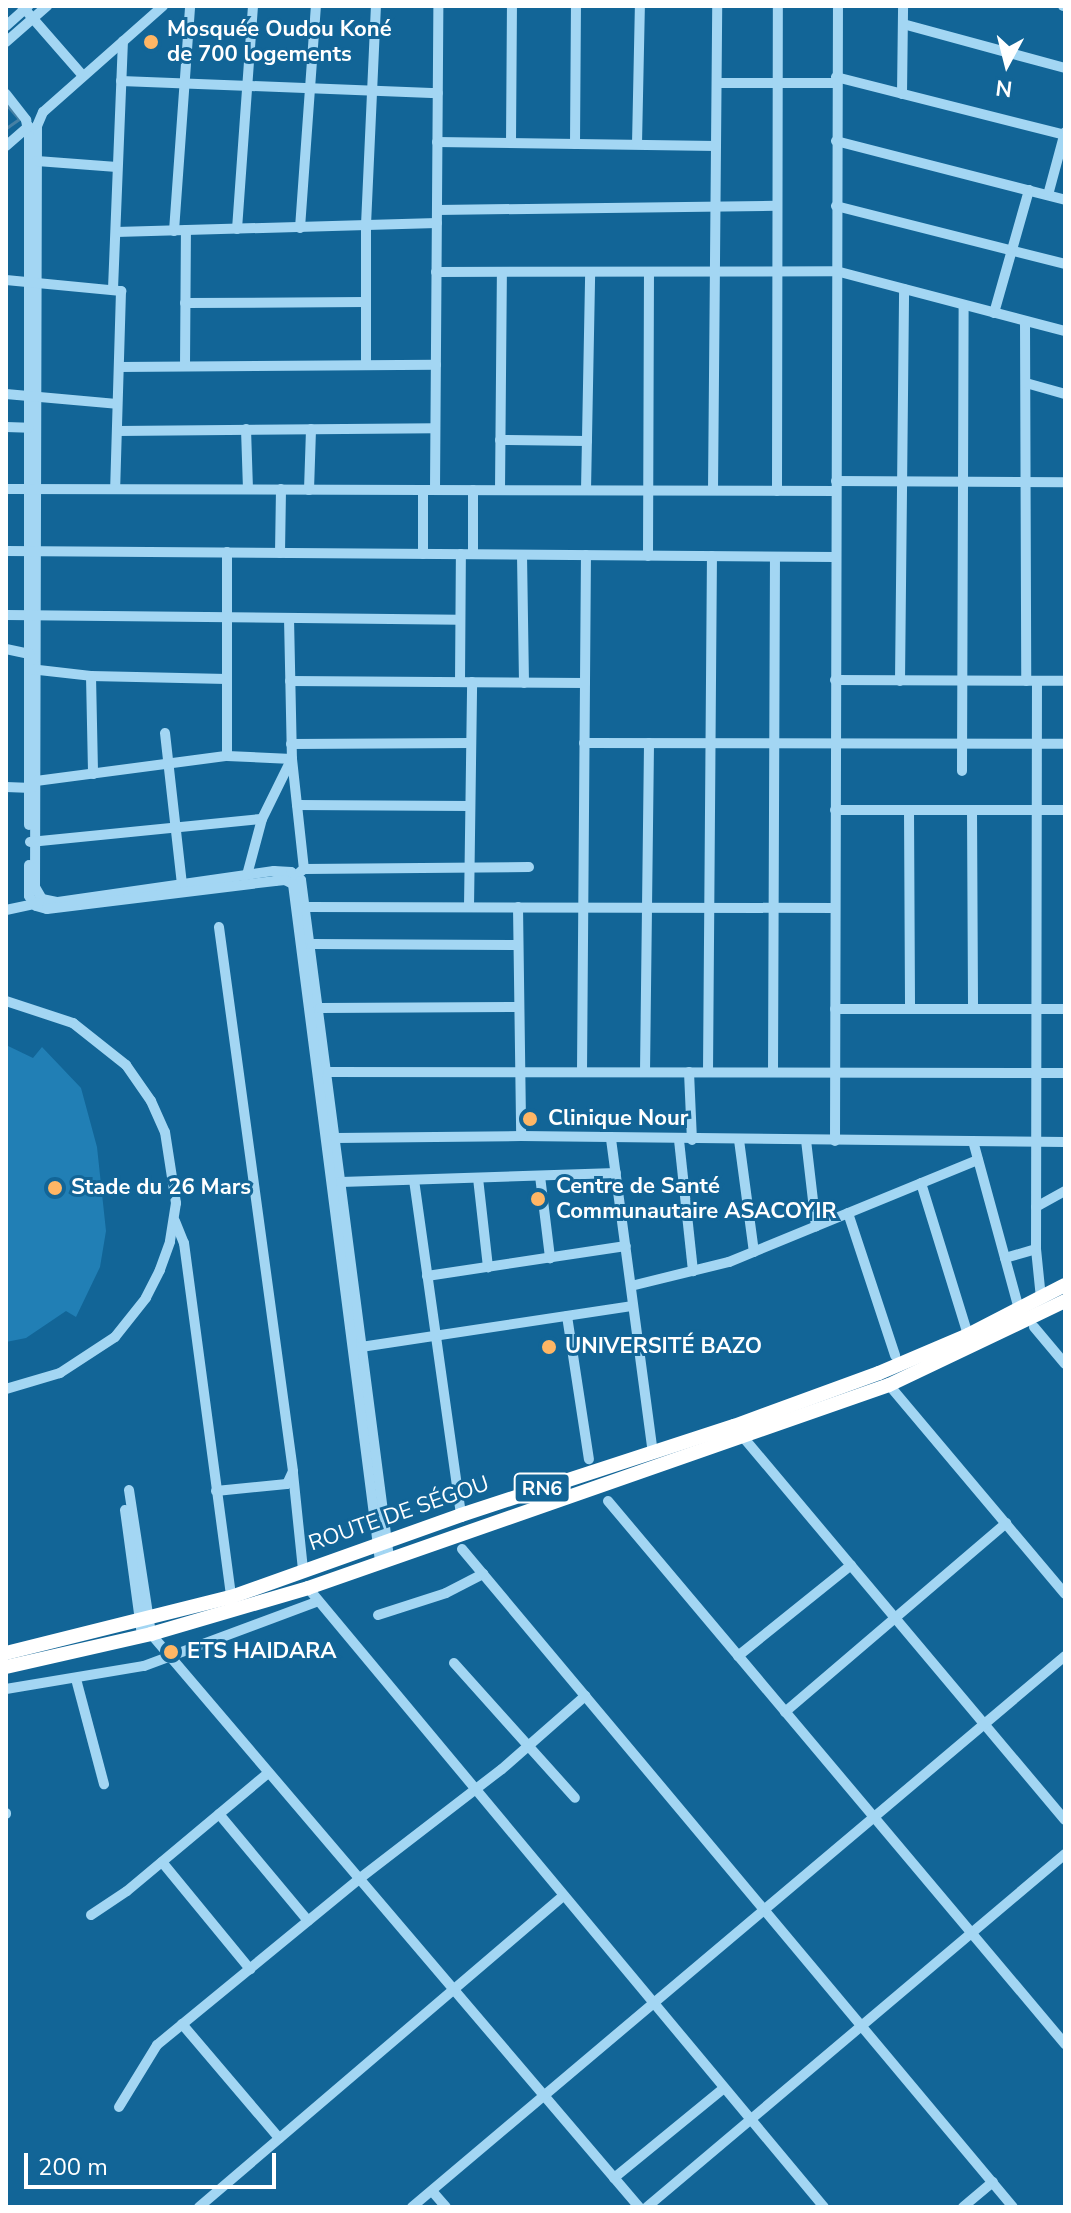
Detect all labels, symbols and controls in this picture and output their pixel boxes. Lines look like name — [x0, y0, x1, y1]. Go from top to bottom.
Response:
place label: Mosquée Oudou Koné de 700 logements — [167, 16, 392, 68]
north arrow — [967, 24, 1047, 104]
marker: Mosquée Oudou Koné de 700 logements — [142, 33, 160, 51]
text: N — [994, 72, 1014, 104]
place label: Clinique Nour — [548, 1106, 688, 1132]
marker: Clinique Nour — [519, 1108, 541, 1130]
place label: Centre de Santé Communautaire ASACOYIR — [556, 1173, 837, 1224]
place label: Stade du 26 Mars — [71, 1175, 251, 1201]
marker: Stade du 26 Mars — [46, 1179, 64, 1197]
marker: Centre de Santé Communautaire ASACOYIR — [527, 1188, 549, 1210]
place label: UNIVERSITÉ BAZO — [565, 1334, 762, 1360]
marker: UNIVERSITÉ BAZO — [540, 1338, 558, 1356]
street label: ROUTE DE SÉGOU — [305, 1471, 493, 1557]
road number: RN6 — [512, 1472, 572, 1504]
place label: ETS HAIDARA — [187, 1639, 337, 1665]
marker: ETS HAIDARA — [162, 1643, 180, 1661]
scale bar — [28, 2137, 280, 2187]
text: 200 m — [38, 2151, 108, 2183]

